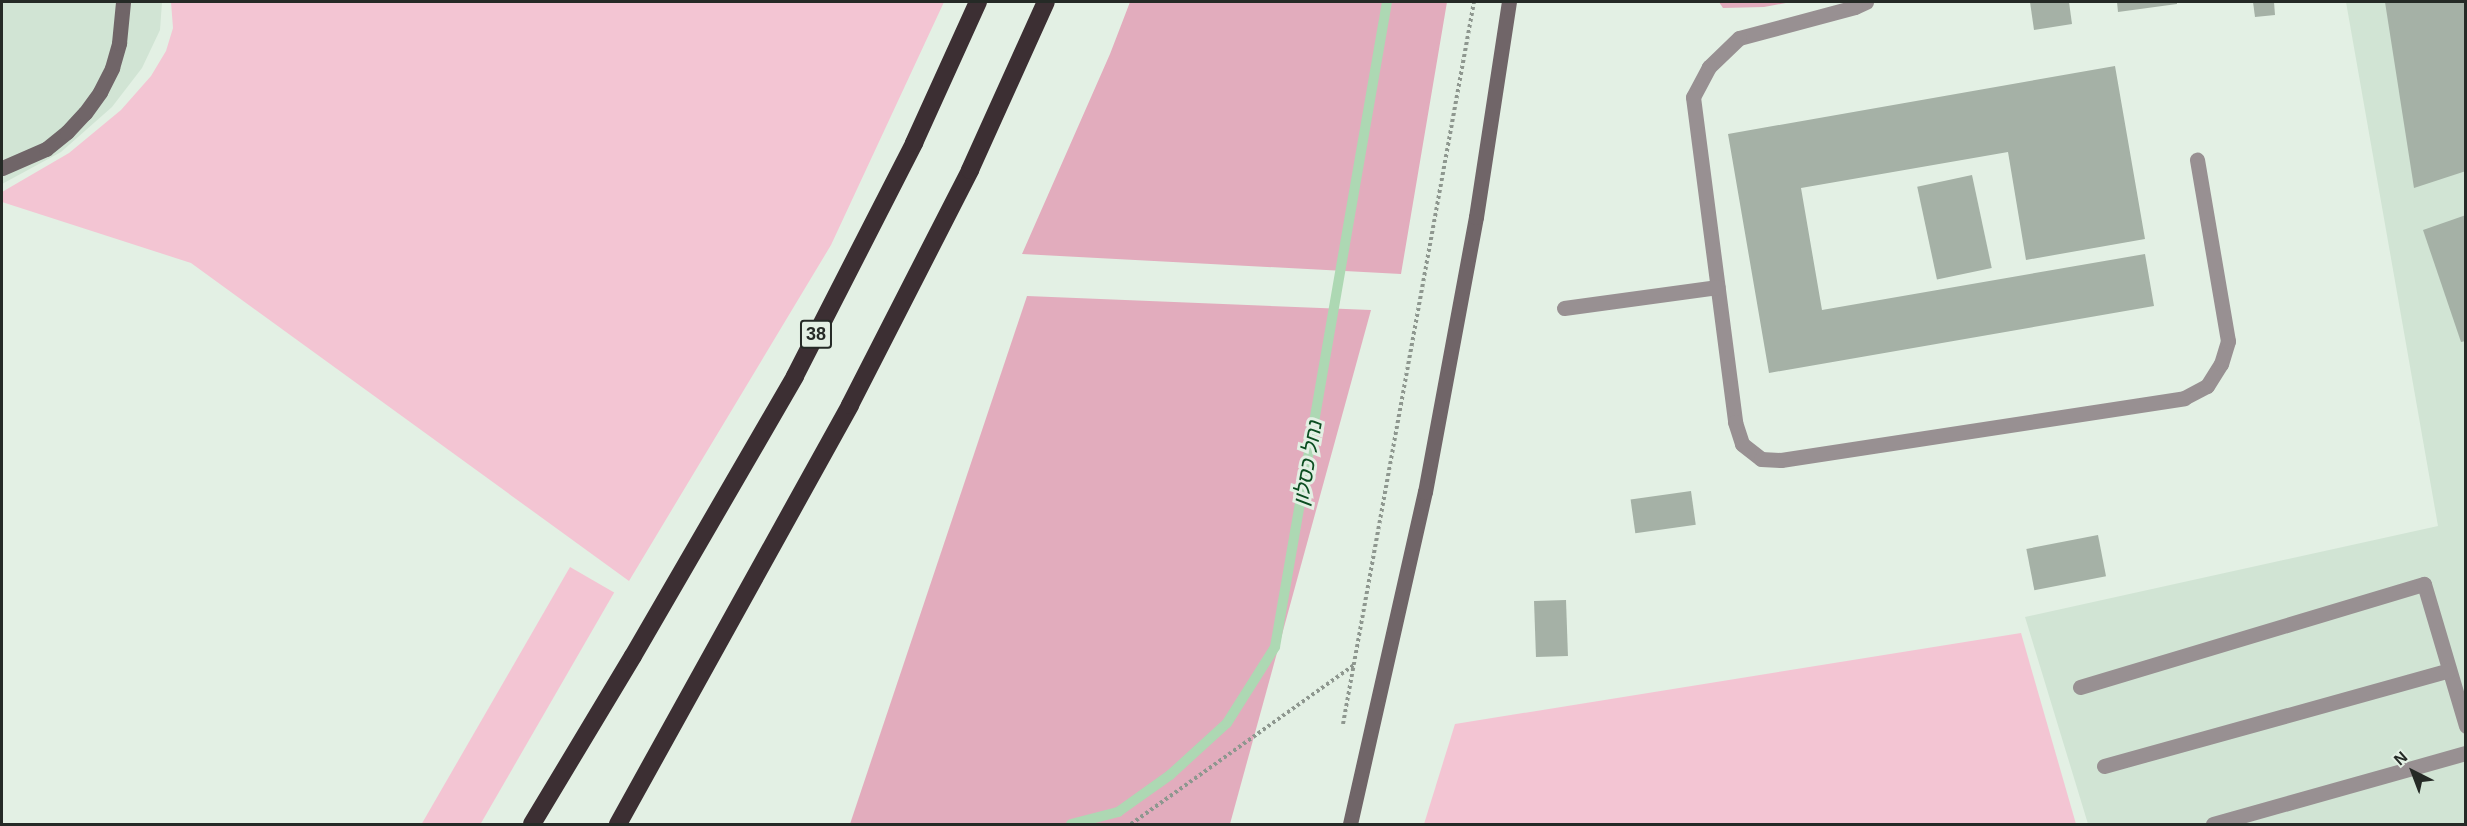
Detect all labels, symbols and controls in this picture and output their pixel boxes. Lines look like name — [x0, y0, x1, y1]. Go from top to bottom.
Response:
road number: 38 — [800, 319, 832, 349]
water label: נחל כסלון — [1288, 418, 1328, 506]
north arrow — [2383, 742, 2443, 802]
text: N — [2391, 748, 2411, 768]

